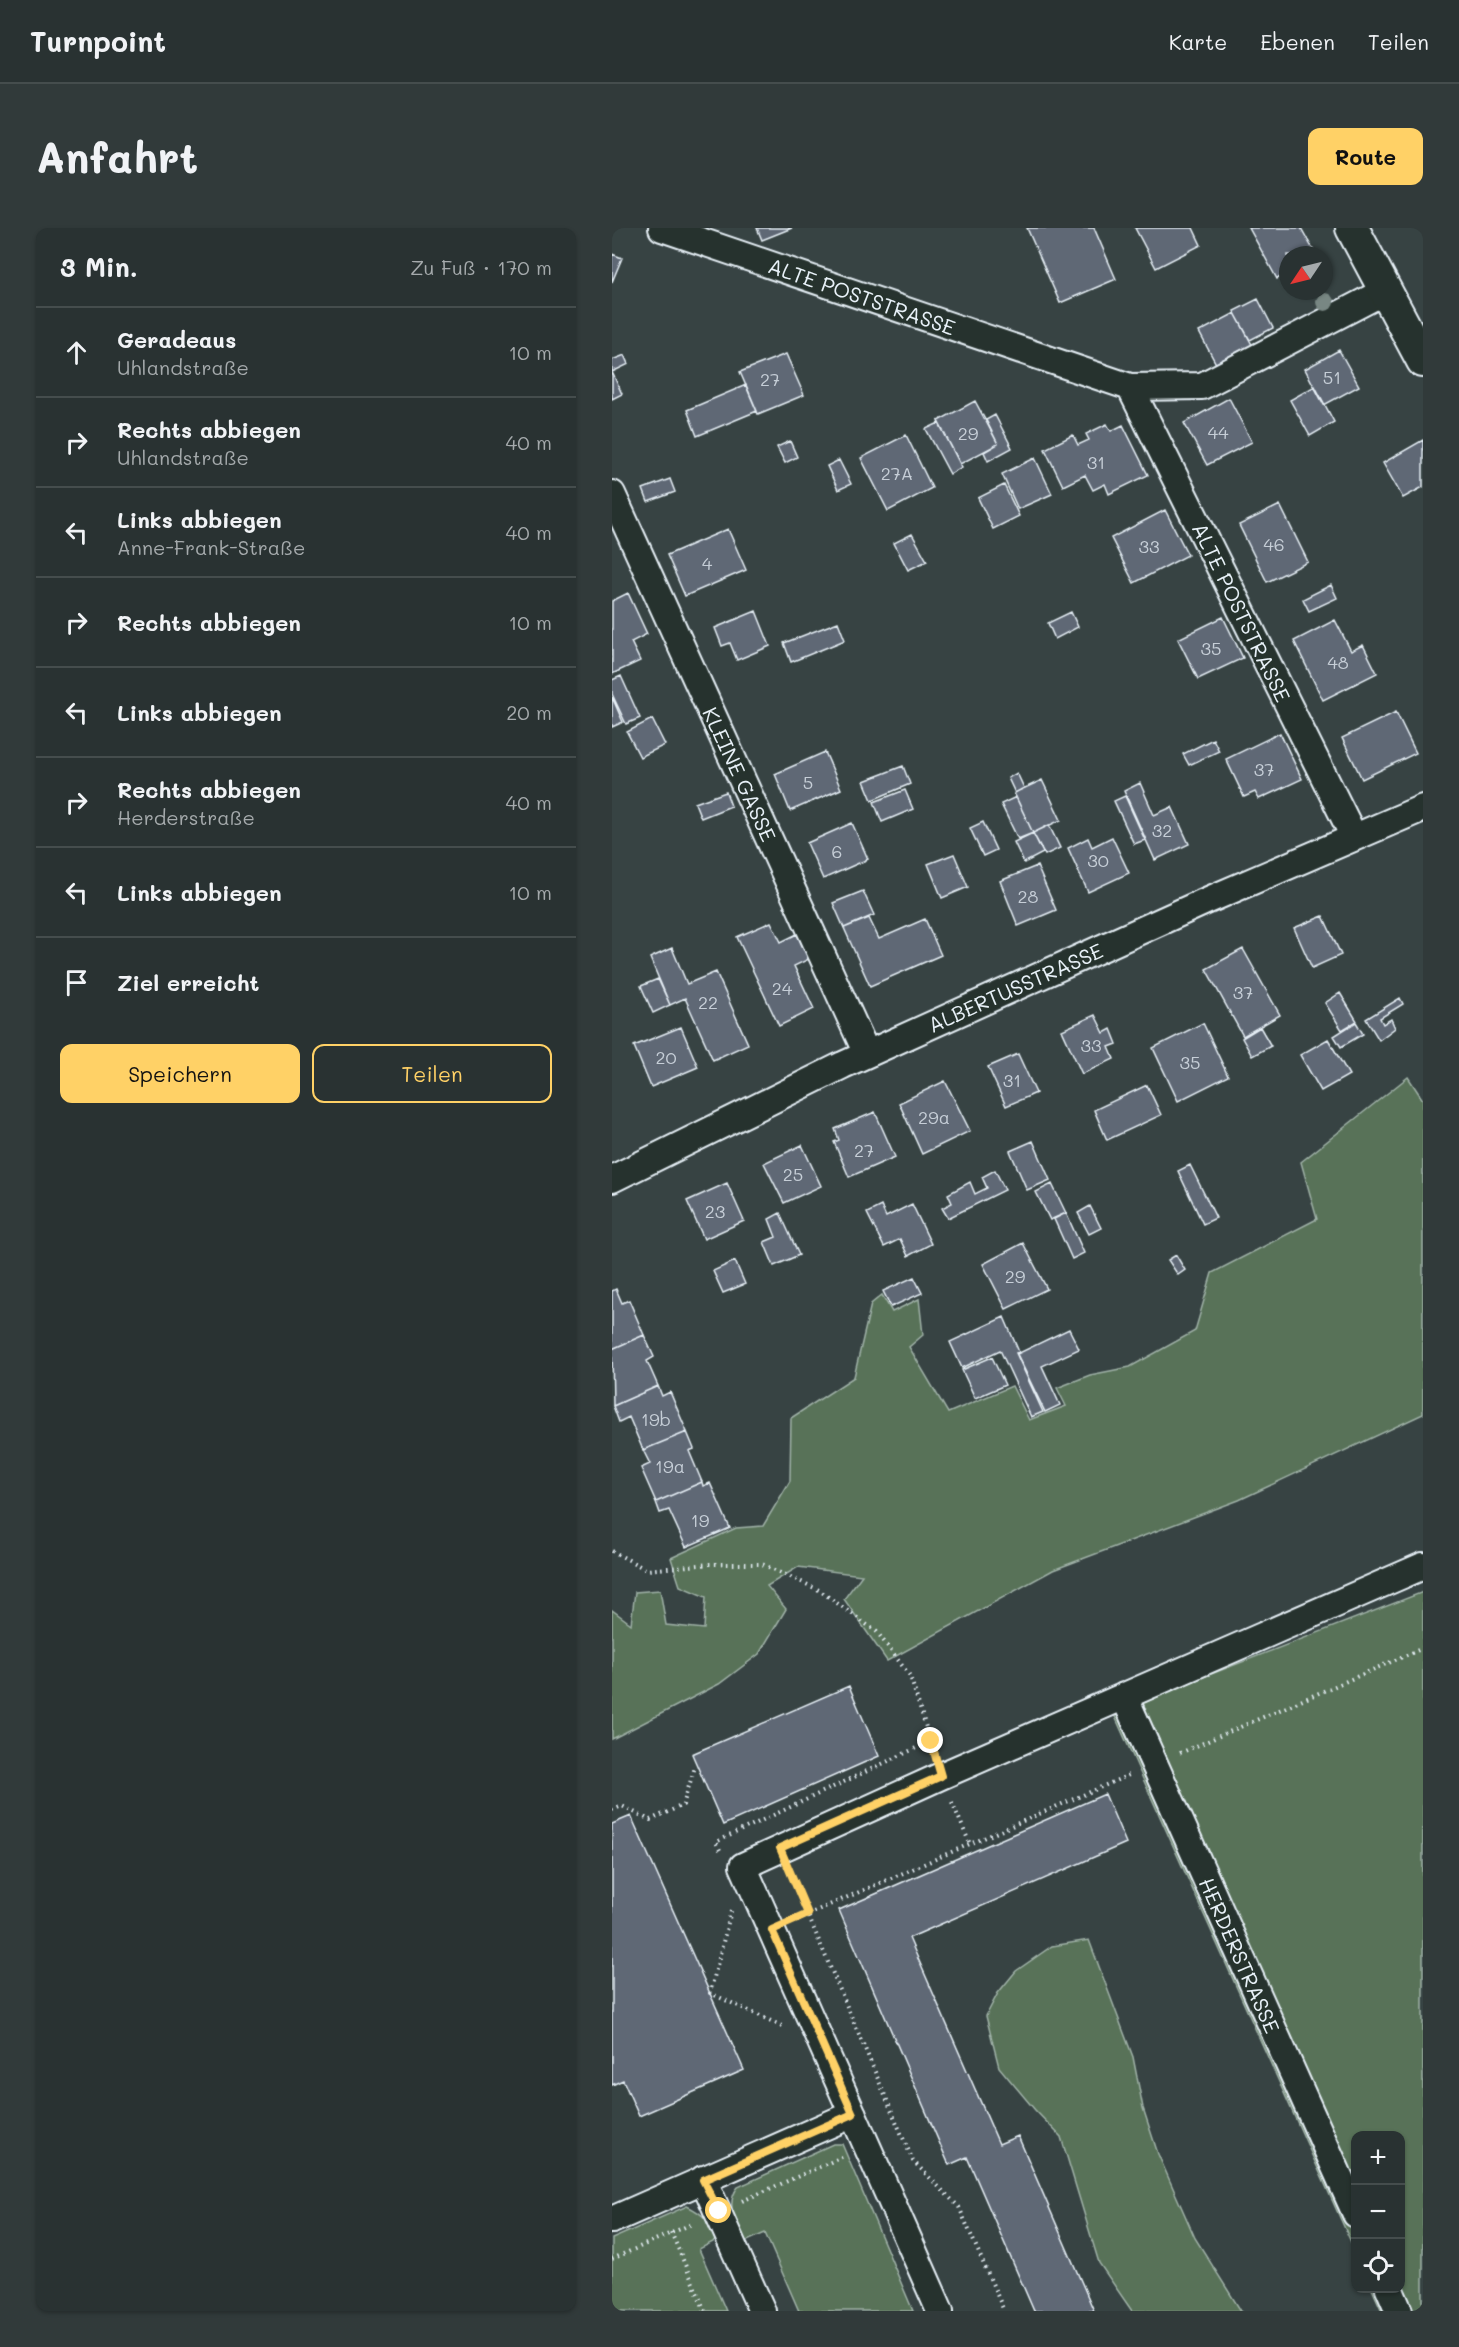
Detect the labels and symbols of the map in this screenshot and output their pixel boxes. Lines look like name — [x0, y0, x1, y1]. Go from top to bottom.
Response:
north arrow — [1279, 246, 1333, 300]
street label: ALTE POSTSTRASSE — [765, 251, 959, 341]
house number: 51 — [1323, 365, 1341, 389]
house number: 27 — [760, 367, 780, 391]
house number: 44 — [1207, 420, 1229, 444]
house number: 29 — [958, 421, 979, 445]
house number: 31 — [1087, 450, 1105, 474]
house number: 27A — [881, 461, 913, 485]
street label: ALTE POSTSTRASSE — [1187, 518, 1297, 706]
house number: 46 — [1263, 532, 1285, 556]
house number: 33 — [1138, 534, 1160, 558]
house number: 4 — [702, 551, 713, 575]
house number: 35 — [1200, 636, 1222, 660]
house number: 48 — [1327, 650, 1349, 674]
street label: KLEINE GASSE — [697, 703, 783, 845]
house number: 37 — [1254, 757, 1274, 781]
house number: 5 — [803, 770, 813, 794]
house number: 32 — [1152, 818, 1172, 842]
house number: 6 — [832, 839, 842, 863]
house number: 30 — [1087, 848, 1109, 872]
house number: 28 — [1018, 884, 1039, 908]
street label: ALBERTUSSTRASSE — [923, 936, 1107, 1038]
house number: 24 — [772, 976, 793, 1000]
house number: 37 — [1233, 980, 1253, 1004]
house number: 22 — [698, 990, 718, 1014]
house number: 33 — [1080, 1033, 1102, 1057]
house number: 20 — [655, 1045, 677, 1069]
house number: 35 — [1179, 1050, 1201, 1074]
house number: 31 — [1003, 1068, 1021, 1092]
house number: 29a — [918, 1105, 950, 1129]
house number: 27 — [854, 1138, 874, 1162]
house number: 25 — [783, 1162, 803, 1186]
house number: 23 — [705, 1199, 725, 1223]
house number: 29 — [1005, 1264, 1026, 1288]
house number: 19b — [641, 1407, 671, 1431]
house number: 19a — [655, 1454, 685, 1478]
house number: 19 — [691, 1508, 710, 1532]
route end — [917, 1727, 943, 1753]
street label: HERDERSTRASSE — [1194, 1873, 1286, 2037]
route start — [705, 2197, 731, 2223]

